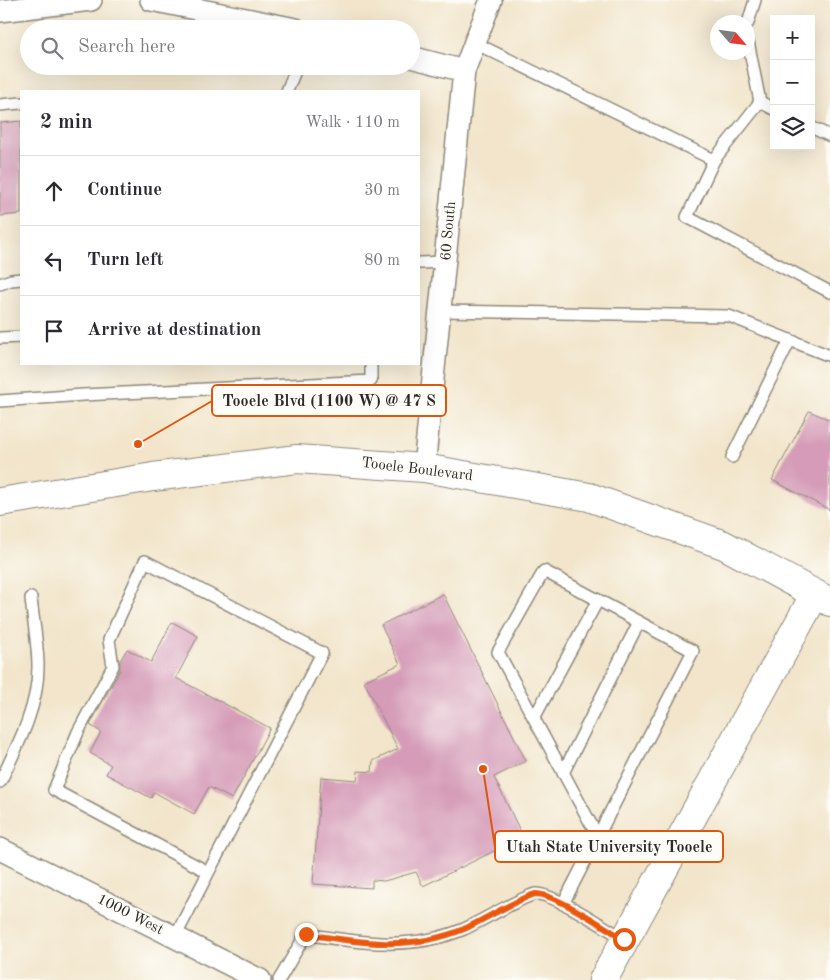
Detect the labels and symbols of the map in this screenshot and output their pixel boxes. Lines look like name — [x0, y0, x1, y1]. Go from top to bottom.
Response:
north arrow — [710, 15, 755, 60]
street label: 60 South — [439, 201, 459, 261]
callout: Tooele Blvd (1100 W) @ 47 S — [212, 385, 446, 416]
text: Tooele Blvd (1100 W) @ 47 S — [222, 393, 436, 410]
street label: Tooele Boulevard — [360, 456, 474, 484]
callout: Utah State University Tooele — [495, 831, 723, 862]
text: Utah State University Tooele — [505, 840, 713, 856]
street label: 1000 West — [94, 892, 166, 938]
route end — [295, 923, 318, 946]
route start — [613, 928, 636, 951]

